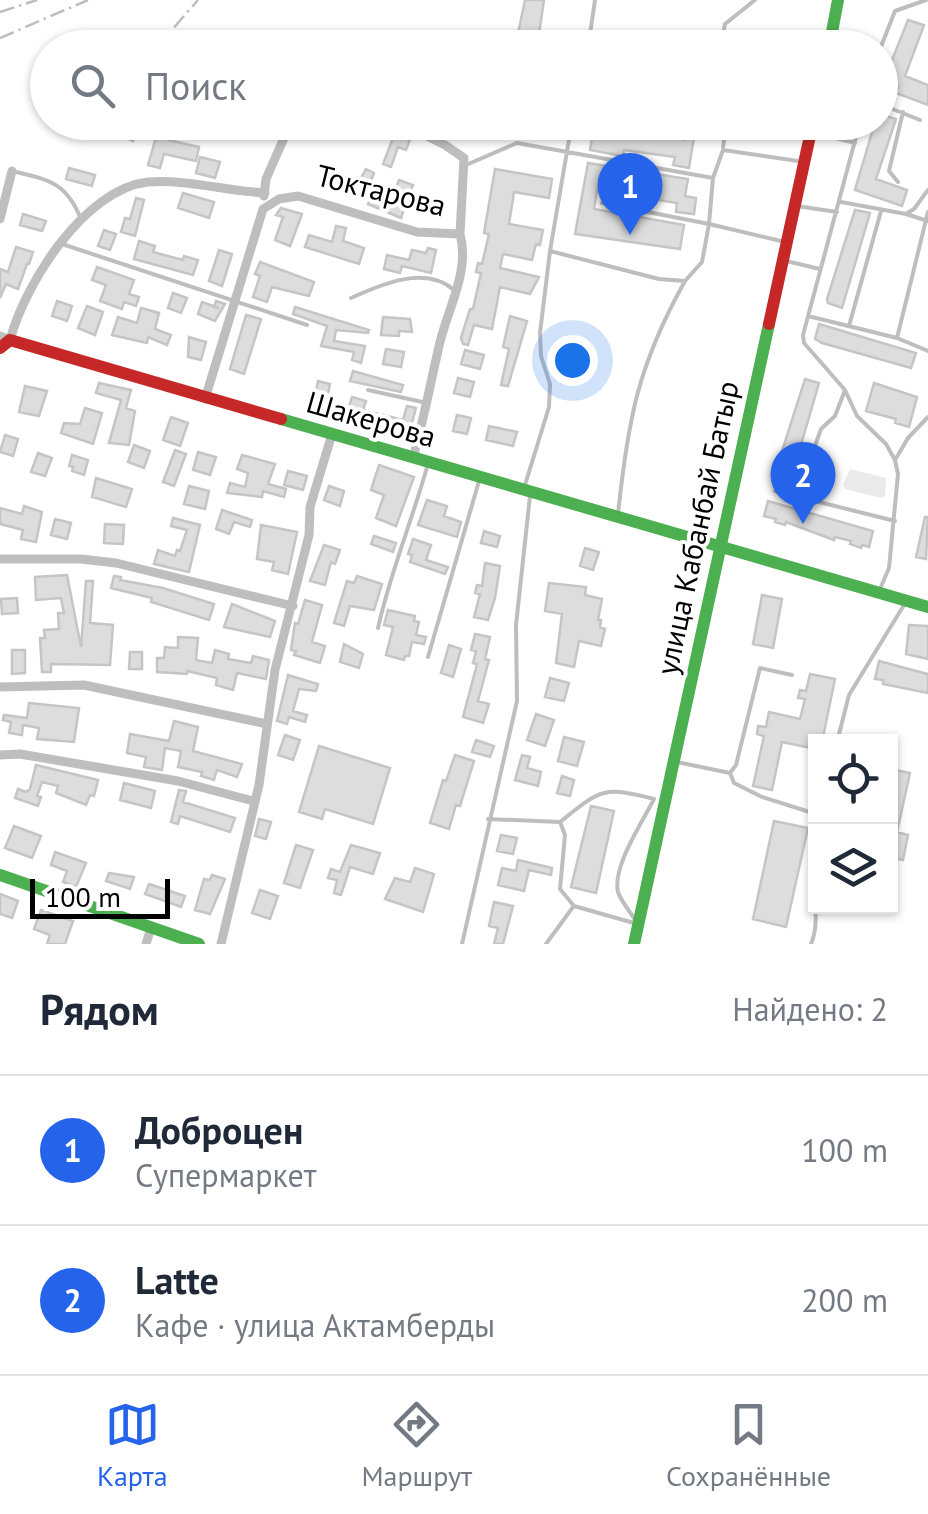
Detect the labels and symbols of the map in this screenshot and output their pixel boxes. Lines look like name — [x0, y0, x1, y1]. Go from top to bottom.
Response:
pin: 1 — [598, 152, 662, 235]
street label: Токтарова — [312, 155, 450, 224]
your location — [547, 335, 598, 386]
street label: улица Кабанбай Батыр — [646, 377, 747, 678]
street label: Шакерова — [302, 382, 441, 456]
pin: 2 — [770, 442, 836, 524]
scale bar — [30, 874, 170, 918]

